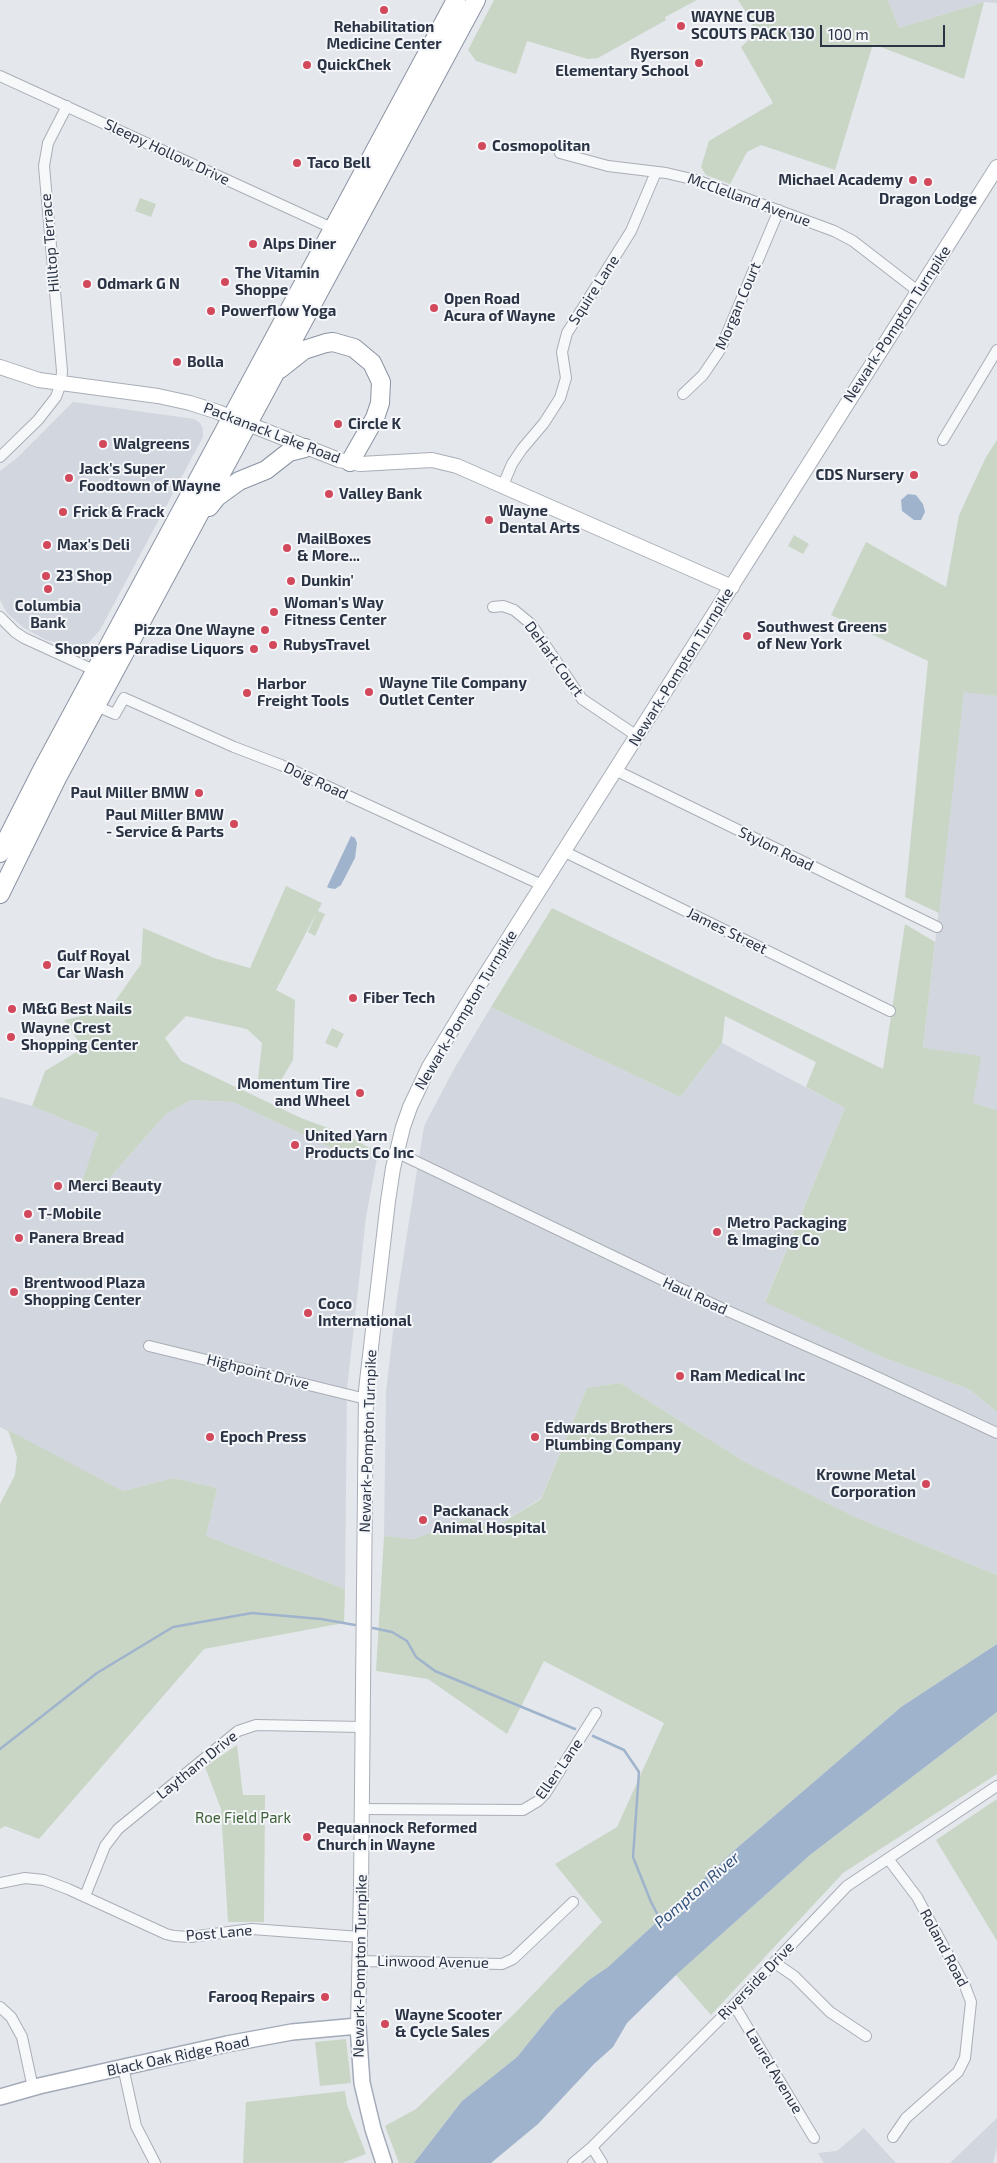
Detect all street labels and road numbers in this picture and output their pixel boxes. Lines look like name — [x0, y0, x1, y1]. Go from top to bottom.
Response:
street label: Sleepy Hollow Drive — [102, 115, 232, 189]
street label: McClelland Avenue — [685, 169, 813, 231]
street label: Hilltop Terrace — [37, 193, 63, 293]
street label: Newark-Pompton Turnpike — [840, 242, 954, 406]
street label: Squire Lane — [565, 252, 623, 328]
street label: Morgan Court — [711, 259, 765, 353]
street label: Packanack Lake Road — [201, 399, 343, 467]
street label: Newark-Pompton Turnpike — [625, 585, 737, 749]
street label: DeHart Court — [521, 618, 587, 700]
street label: Doig Road — [281, 758, 351, 804]
street label: Stylon Road — [735, 823, 817, 875]
street label: James Street — [684, 904, 770, 958]
street label: Newark-Pompton Turnpike — [411, 927, 521, 1093]
street label: Haul Road — [660, 1273, 730, 1319]
street label: Newark-Pompton Turnpike — [356, 1349, 380, 1533]
street label: Highpoint Drive — [205, 1351, 311, 1393]
street label: Laytham Drive — [153, 1727, 241, 1803]
street label: Ellen Lane — [532, 1735, 586, 1803]
street label: Newark-Pompton Turnpike — [349, 1874, 371, 2058]
street label: Roland Road — [916, 1906, 972, 1990]
street label: Post Lane — [185, 1921, 253, 1945]
street label: Riverside Drive — [714, 1938, 798, 2024]
street label: Linwood Avenue — [377, 1952, 489, 1972]
street label: Laurel Avenue — [741, 2025, 807, 2117]
street label: Black Oak Ridge Road — [105, 2032, 251, 2080]

